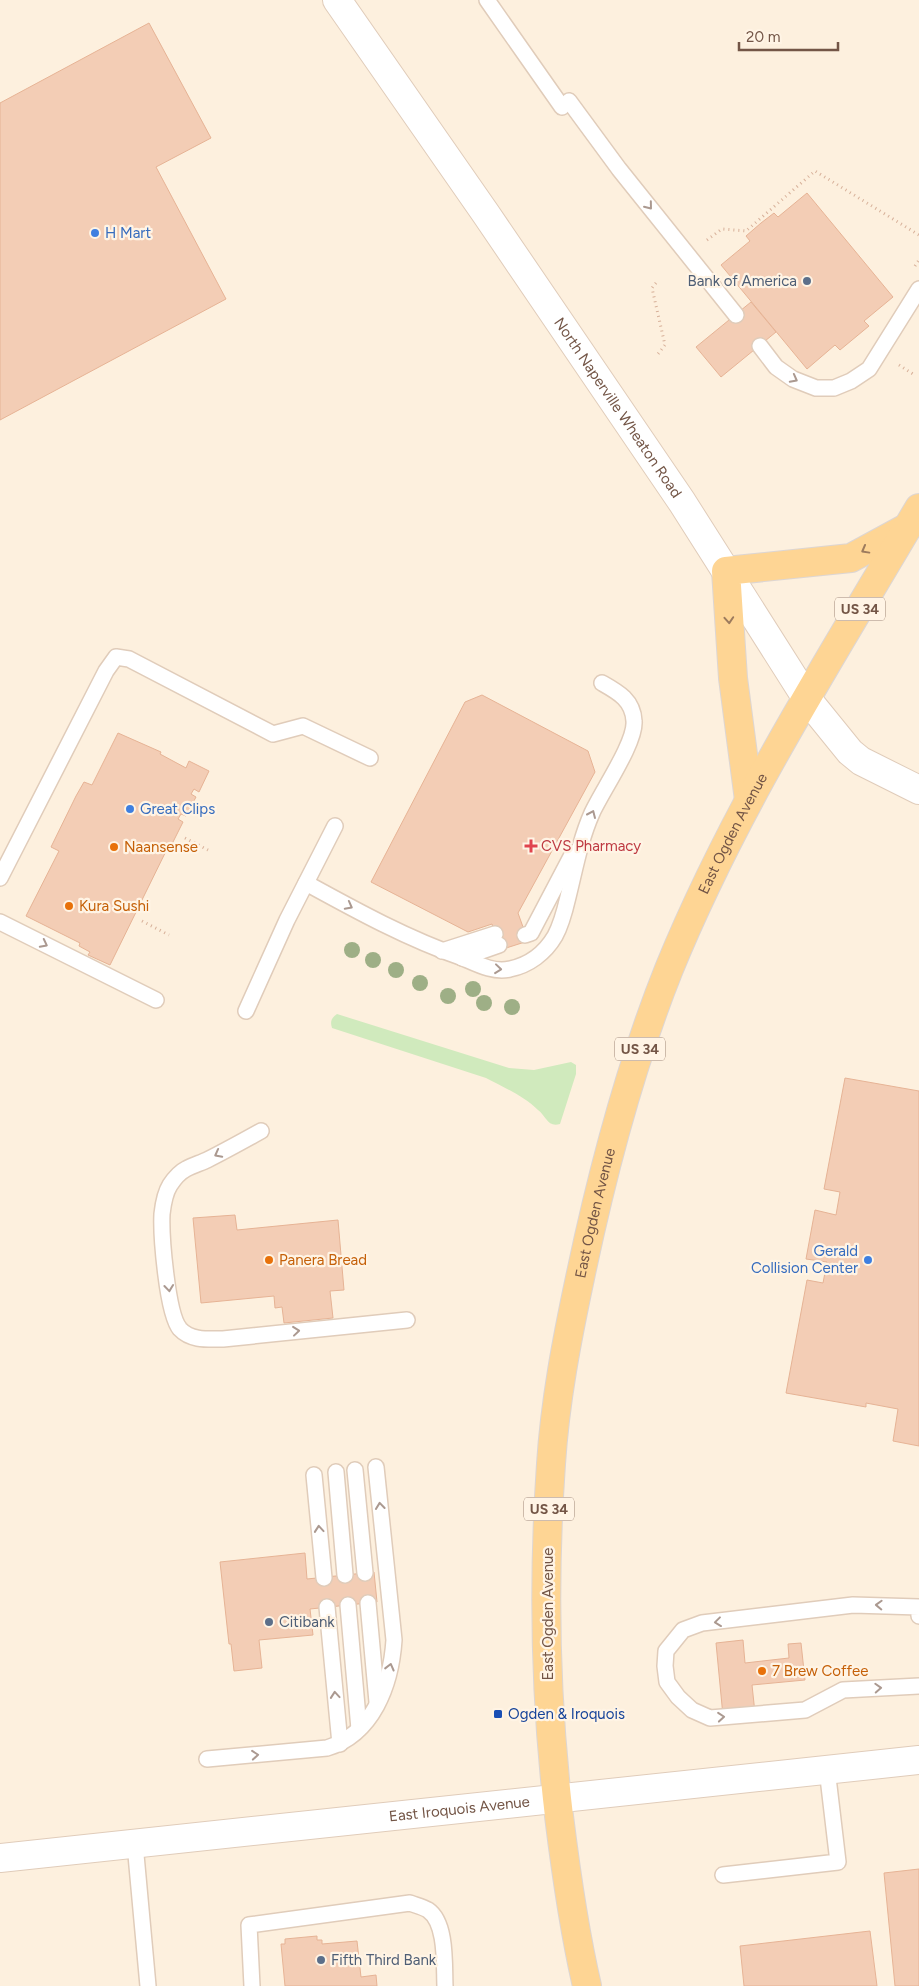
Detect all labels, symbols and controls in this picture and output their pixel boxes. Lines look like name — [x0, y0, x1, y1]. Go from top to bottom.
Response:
scale bar — [739, 20, 838, 52]
text: 20 m — [746, 28, 780, 46]
one-way arrow — [644, 201, 653, 210]
place label: H Mart — [105, 224, 151, 242]
marker: H Mart — [89, 227, 101, 239]
place label: Bank of America — [687, 272, 797, 290]
marker: Bank of America — [801, 275, 813, 287]
street label: North Naperville Wheaton Road — [550, 314, 685, 501]
one-way arrow — [789, 373, 798, 383]
one-way arrow — [862, 544, 871, 554]
road number: US 34 — [835, 598, 885, 620]
one-way arrow — [724, 616, 735, 624]
street label: East Ogden Avenue — [694, 770, 771, 897]
place label: Great Clips — [140, 800, 215, 818]
marker: Great Clips — [124, 803, 136, 815]
one-way arrow — [585, 810, 596, 819]
place label: CVS Pharmacy — [541, 837, 641, 855]
place label: Naansense — [124, 838, 198, 856]
marker: CVS Pharmacy — [525, 840, 537, 852]
marker: Naansense — [108, 841, 120, 853]
place label: Kura Sushi — [79, 897, 149, 915]
marker: Kura Sushi — [63, 900, 75, 912]
one-way arrow — [343, 900, 352, 910]
one-way arrow — [38, 938, 47, 948]
one-way arrow — [494, 963, 502, 974]
road number: US 34 — [615, 1038, 665, 1060]
street label: East Ogden Avenue — [571, 1146, 619, 1280]
one-way arrow — [214, 1148, 223, 1158]
place label: Gerald Collision Center — [751, 1242, 858, 1277]
place label: Panera Bread — [279, 1251, 367, 1269]
marker: Panera Bread — [263, 1254, 275, 1266]
marker: Gerald Collision Center — [862, 1254, 874, 1266]
one-way arrow — [163, 1284, 174, 1292]
one-way arrow — [292, 1326, 300, 1337]
road number: US 34 — [524, 1498, 574, 1520]
one-way arrow — [375, 1502, 386, 1510]
one-way arrow — [314, 1525, 325, 1533]
street label: East Ogden Avenue — [539, 1547, 557, 1681]
one-way arrow — [875, 1600, 883, 1611]
place label: Citibank — [279, 1613, 335, 1631]
marker: Citibank — [263, 1616, 275, 1628]
one-way arrow — [713, 1616, 722, 1626]
place label: 7 Brew Coffee — [772, 1662, 868, 1680]
one-way arrow — [384, 1663, 395, 1672]
marker: 7 Brew Coffee — [756, 1665, 768, 1677]
one-way arrow — [875, 1682, 883, 1693]
one-way arrow — [330, 1691, 341, 1699]
place label: Ogden & Iroquois — [508, 1705, 625, 1723]
marker: Ogden & Iroquois — [492, 1708, 504, 1720]
one-way arrow — [717, 1712, 725, 1723]
one-way arrow — [252, 1749, 260, 1760]
street label: East Iroquois Avenue — [388, 1793, 531, 1825]
place label: Fifth Third Bank — [331, 1951, 437, 1969]
marker: Fifth Third Bank — [315, 1954, 327, 1966]

